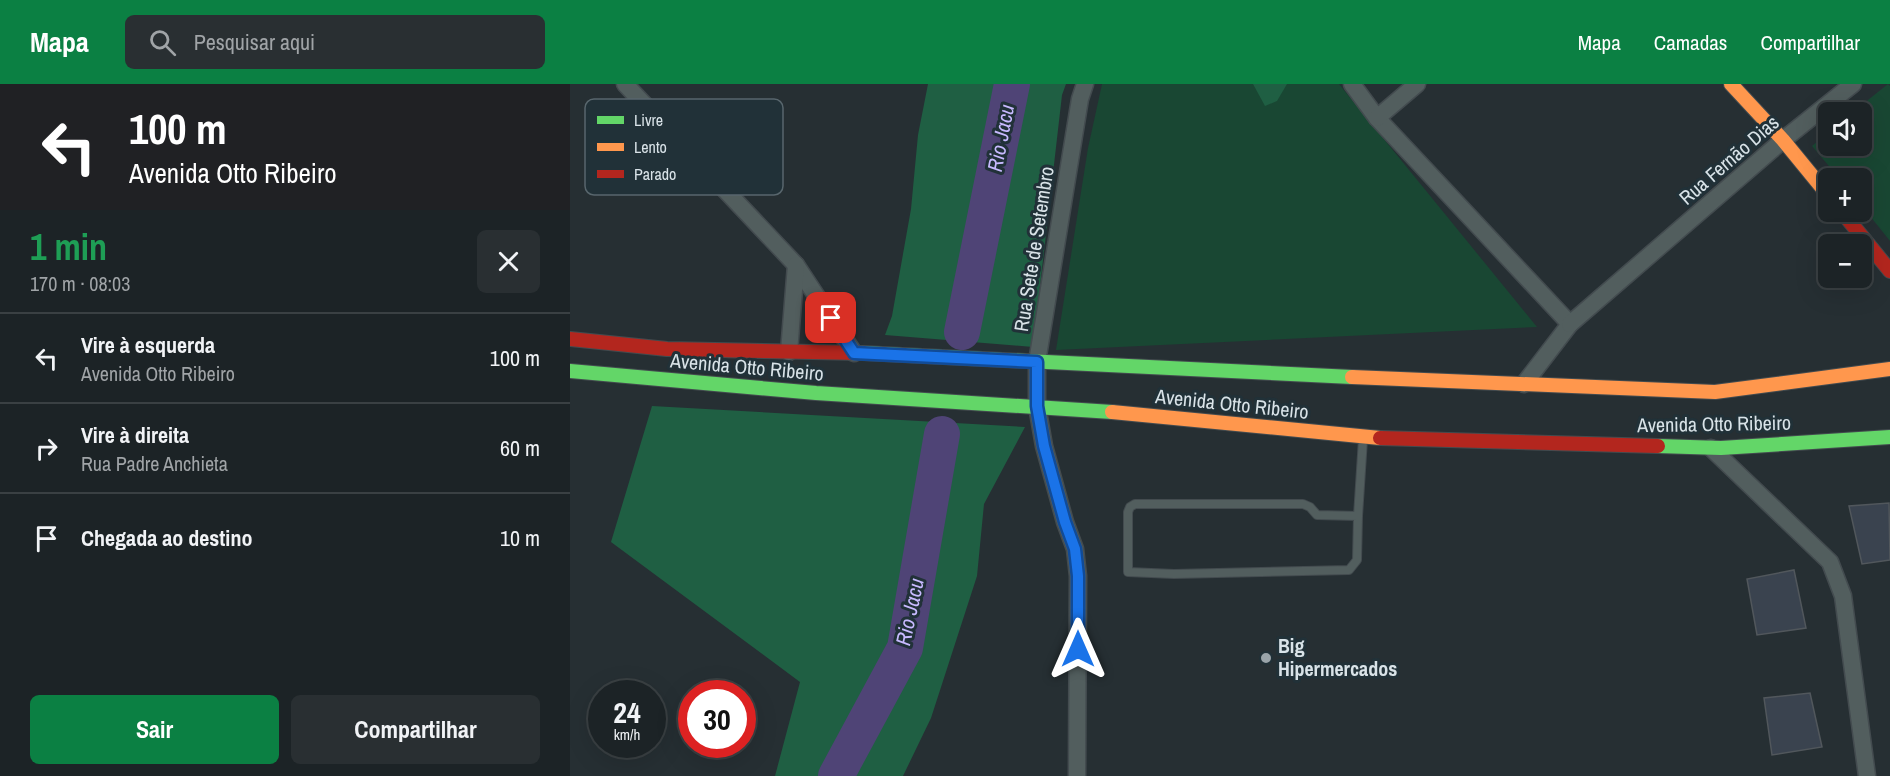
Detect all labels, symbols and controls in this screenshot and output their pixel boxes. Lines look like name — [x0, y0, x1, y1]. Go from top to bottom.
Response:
search box — [125, 15, 545, 69]
text: Mapa — [30, 23, 89, 61]
icon: search — [146, 26, 179, 59]
text: Pesquisar aqui — [194, 27, 315, 57]
text: Mapa — [1578, 28, 1621, 57]
text: Camadas — [1654, 28, 1727, 57]
text: Compartilhar — [1760, 28, 1860, 57]
legend — [585, 99, 783, 195]
text: 100 m — [129, 101, 227, 157]
water label: Rio Jacu — [980, 101, 1021, 174]
map controls — [1818, 102, 1872, 288]
button: sound — [1818, 102, 1872, 156]
icon: left — [30, 108, 108, 186]
text: Livre — [634, 109, 663, 131]
street label: Rua Fernão Dias — [1673, 109, 1784, 211]
text: Lento — [634, 136, 667, 158]
text: Avenida Otto Ribeiro — [129, 155, 337, 191]
text: Parado — [634, 163, 676, 185]
street label: Rua Sete de Setembro — [1007, 164, 1060, 333]
button: + — [1818, 168, 1872, 222]
text: 1 min — [30, 223, 107, 271]
button: close — [477, 230, 540, 293]
button: − — [1818, 234, 1872, 288]
text: 170 m · 08:03 — [30, 270, 130, 297]
pin — [805, 292, 856, 343]
icon: arrive — [814, 301, 847, 334]
text: Vire à esquerda — [81, 330, 215, 360]
icon: left — [30, 342, 63, 375]
text: 100 m — [490, 343, 540, 373]
street label: Avenida Otto Ribeiro — [668, 346, 825, 387]
text: Avenida Otto Ribeiro — [81, 360, 235, 387]
street label: Avenida Otto Ribeiro — [1153, 382, 1310, 425]
street label: Avenida Otto Ribeiro — [1636, 409, 1791, 438]
text: Vire à direita — [81, 420, 189, 450]
icon: right — [30, 432, 63, 465]
text: 60 m — [500, 433, 540, 463]
text: Rua Padre Anchieta — [81, 450, 228, 477]
icon: arrive — [30, 522, 63, 555]
text: Chegada ao destino — [81, 523, 252, 553]
text: 10 m — [500, 523, 540, 553]
water label: Rio Jacu — [888, 575, 931, 648]
position arrow — [1046, 617, 1110, 681]
place label: Big Hipermercados — [1278, 632, 1397, 682]
marker: Big Hipermercados — [1259, 651, 1273, 665]
speed limit sign: 30 — [678, 680, 756, 758]
text: 24 — [613, 692, 641, 732]
button: Sair — [30, 695, 279, 764]
button: Compartilhar — [291, 695, 540, 764]
text: km/h — [614, 724, 640, 745]

